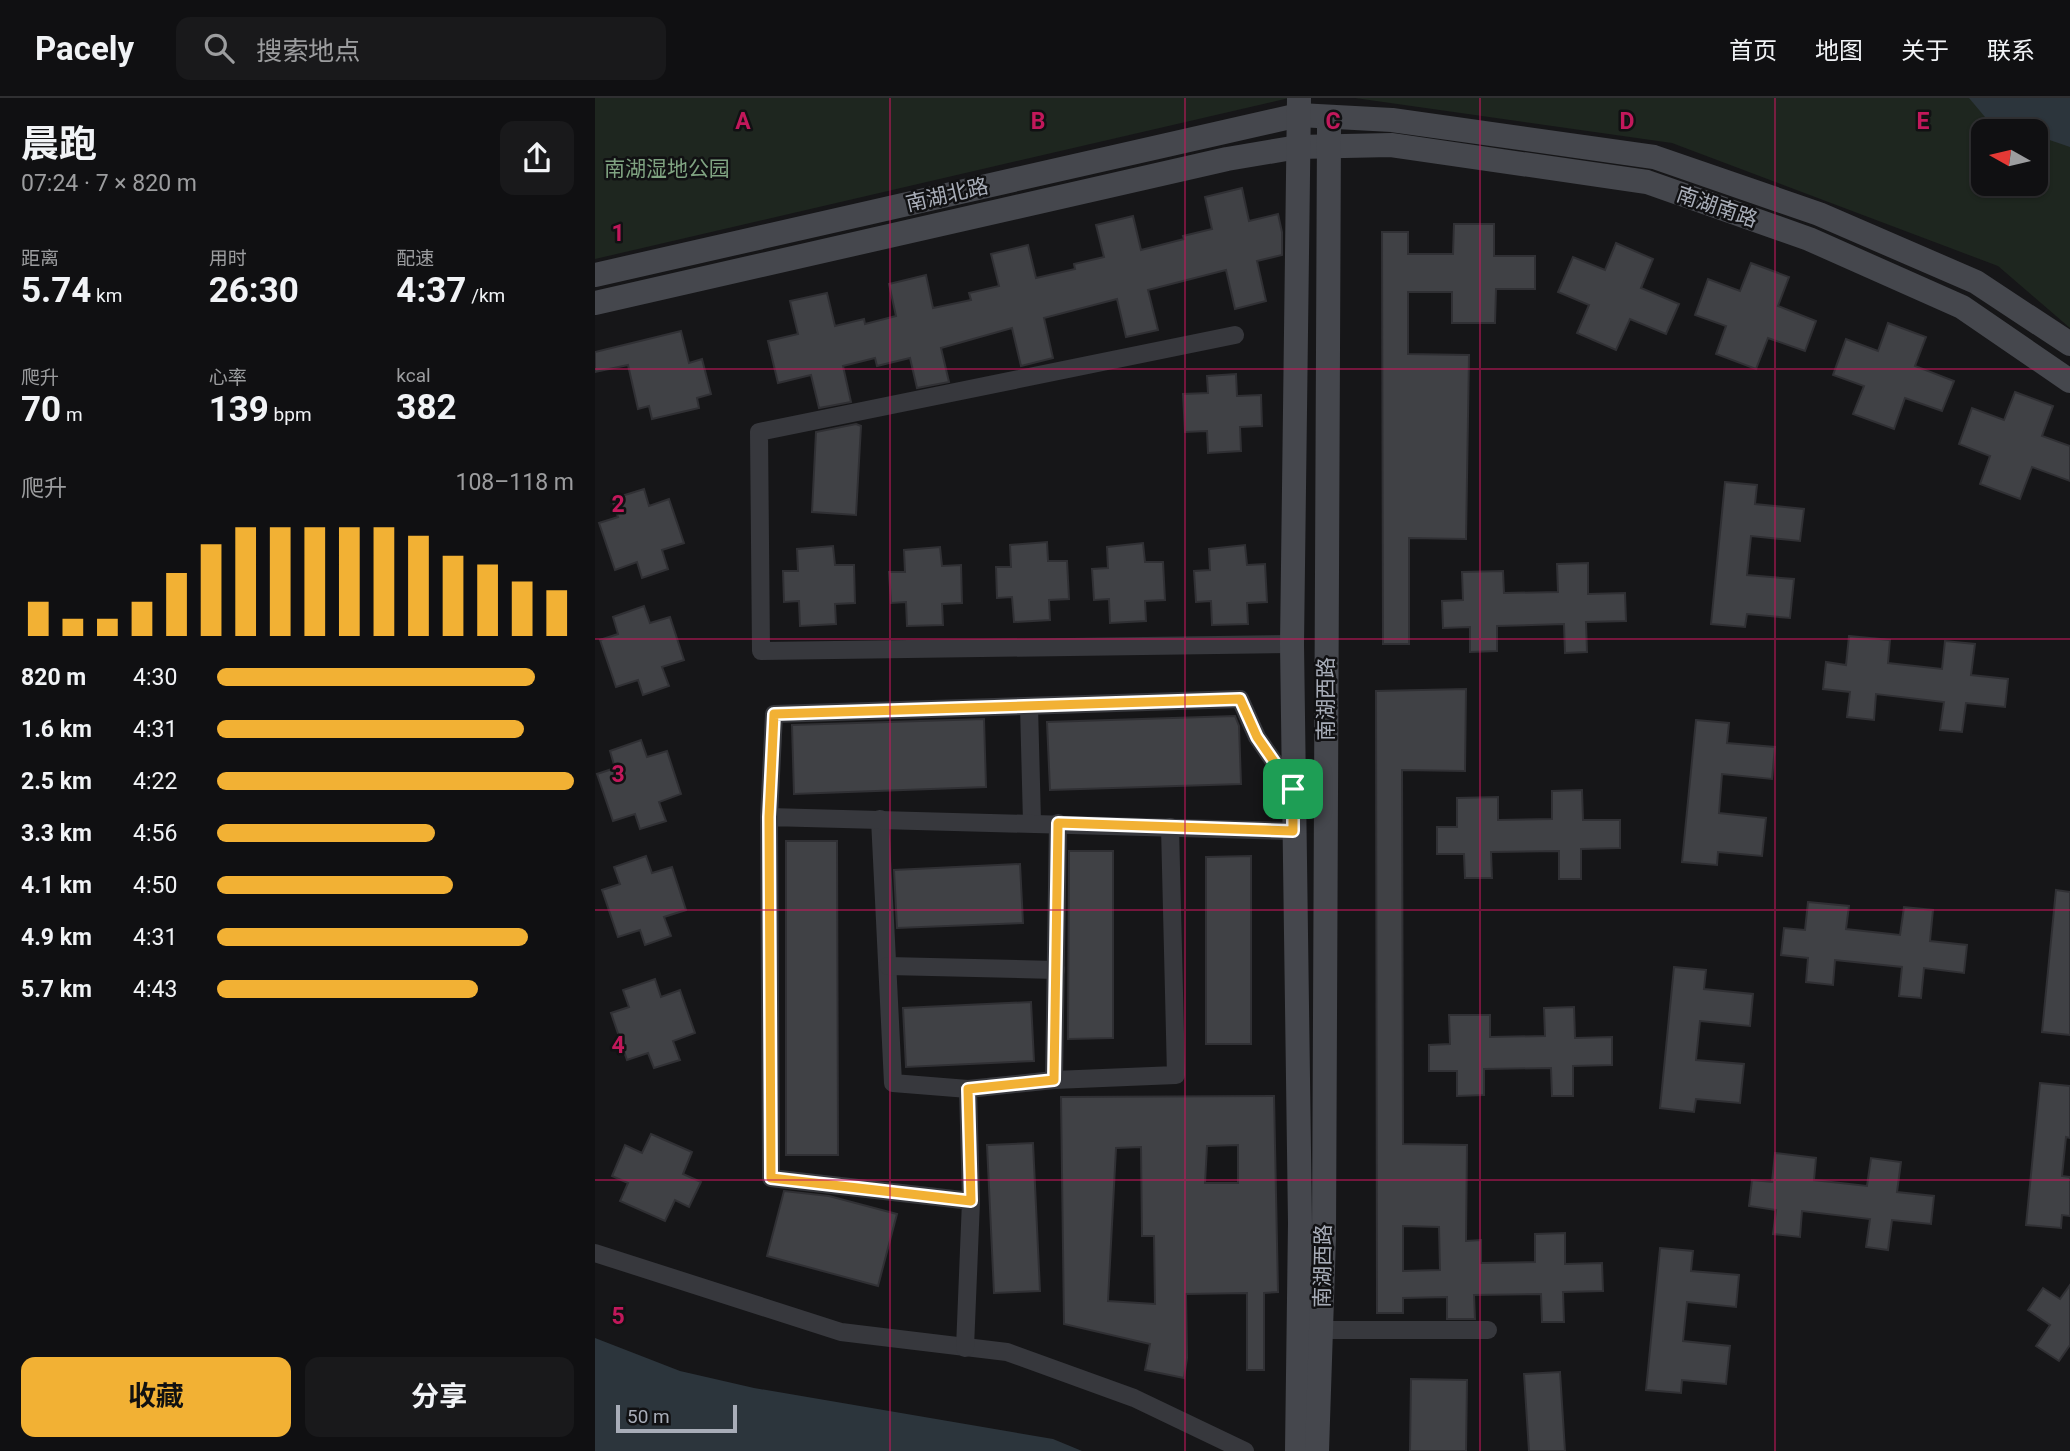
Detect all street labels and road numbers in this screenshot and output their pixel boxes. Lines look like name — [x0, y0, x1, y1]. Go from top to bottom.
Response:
street label: 南湖北路 — [903, 174, 991, 216]
street label: 南湖南路 — [1673, 182, 1761, 232]
street label: 南湖西路 — [1314, 657, 1338, 741]
street label: 南湖西路 — [1310, 1224, 1336, 1308]

